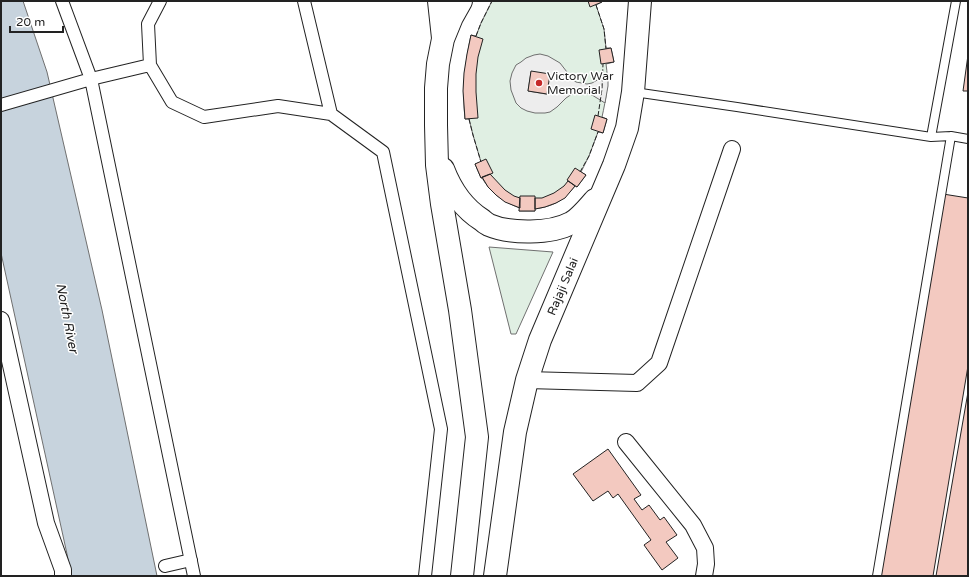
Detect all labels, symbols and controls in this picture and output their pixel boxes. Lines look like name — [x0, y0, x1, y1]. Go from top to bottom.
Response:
scale bar — [10, 8, 63, 34]
text: 20 m — [16, 15, 45, 29]
place label: Victory War Memorial — [547, 69, 614, 97]
marker: Victory War Memorial — [534, 78, 544, 88]
street label: Rajaji Salai — [544, 255, 581, 317]
water label: North River — [52, 282, 82, 356]

